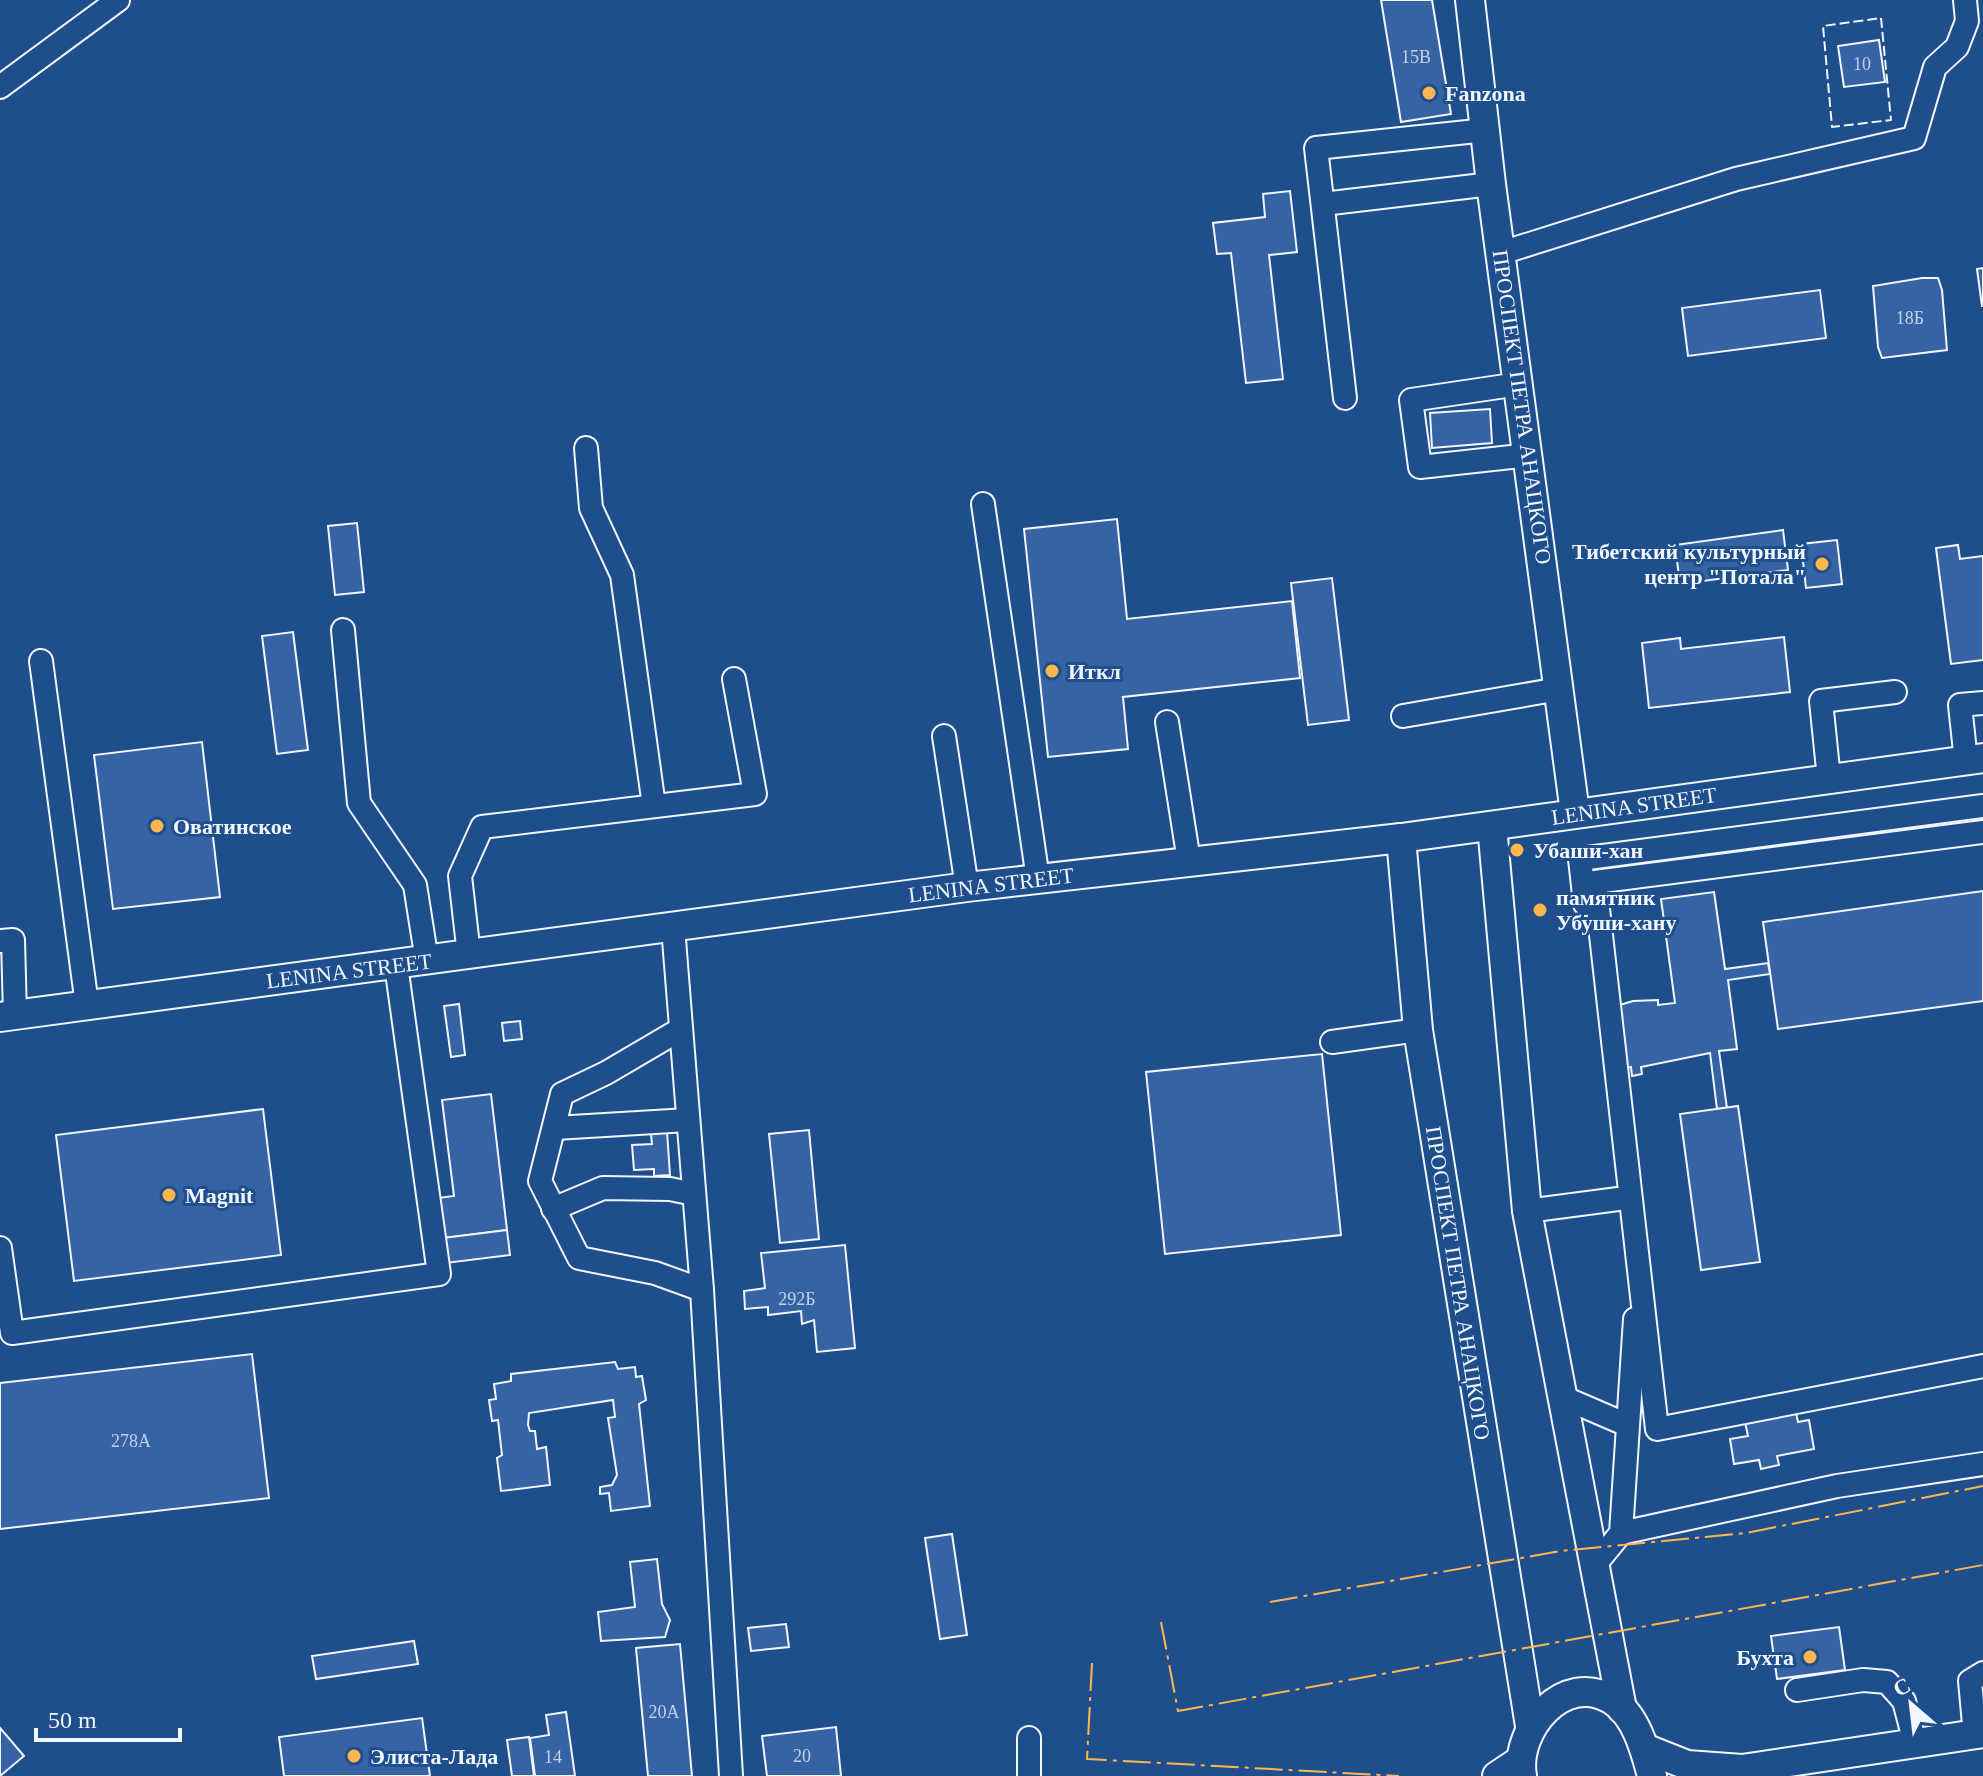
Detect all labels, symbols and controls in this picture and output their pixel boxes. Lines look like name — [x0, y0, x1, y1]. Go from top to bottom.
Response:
house number: 15В — [1401, 47, 1431, 67]
house number: 10 — [1853, 54, 1871, 74]
place label: Fanzona — [1445, 81, 1526, 106]
marker: Fanzona — [1420, 84, 1438, 102]
street label: ПРОСПЕКТ ПЕТРА АНАЦКОГО — [1488, 248, 1556, 566]
house number: 18Б — [1896, 308, 1924, 328]
place label: Тибетский культурный центр "Потала" — [1572, 539, 1806, 589]
marker: Тибетский культурный центр "Потала" — [1813, 555, 1831, 573]
place label: Иткл — [1068, 659, 1121, 684]
marker: Иткл — [1043, 662, 1061, 680]
street label: LENINA STREET — [1550, 782, 1719, 830]
place label: Оватинское — [173, 814, 292, 839]
marker: Оватинское — [148, 817, 166, 835]
place label: Убаши-хан — [1533, 838, 1644, 863]
marker: Убаши-хан — [1508, 841, 1526, 859]
street label: LENINA STREET — [907, 862, 1076, 908]
place label: памятник Убуши-хану — [1556, 885, 1676, 935]
marker: памятник Убуши-хану — [1531, 901, 1549, 919]
street label: LENINA STREET — [265, 948, 434, 994]
street label: ПРОСПЕКТ ПЕТРА АНАЦКОГО — [1421, 1124, 1495, 1442]
place label: Magnit — [185, 1183, 254, 1208]
marker: Magnit — [160, 1186, 178, 1204]
house number: 292Б — [778, 1289, 816, 1309]
house number: 278А — [111, 1431, 151, 1451]
place label: Бухта — [1736, 1645, 1794, 1670]
marker: Бухта — [1801, 1648, 1819, 1666]
north arrow — [1871, 1664, 1951, 1744]
text: С — [1889, 1672, 1915, 1702]
scale bar — [36, 1692, 180, 1742]
house number: 20А — [649, 1702, 680, 1722]
text: 50 m — [48, 1707, 97, 1733]
place label: Элиста-Лада — [370, 1744, 498, 1769]
house number: 20 — [793, 1746, 811, 1766]
marker: Элиста-Лада — [345, 1747, 363, 1765]
house number: 14 — [544, 1747, 562, 1767]

